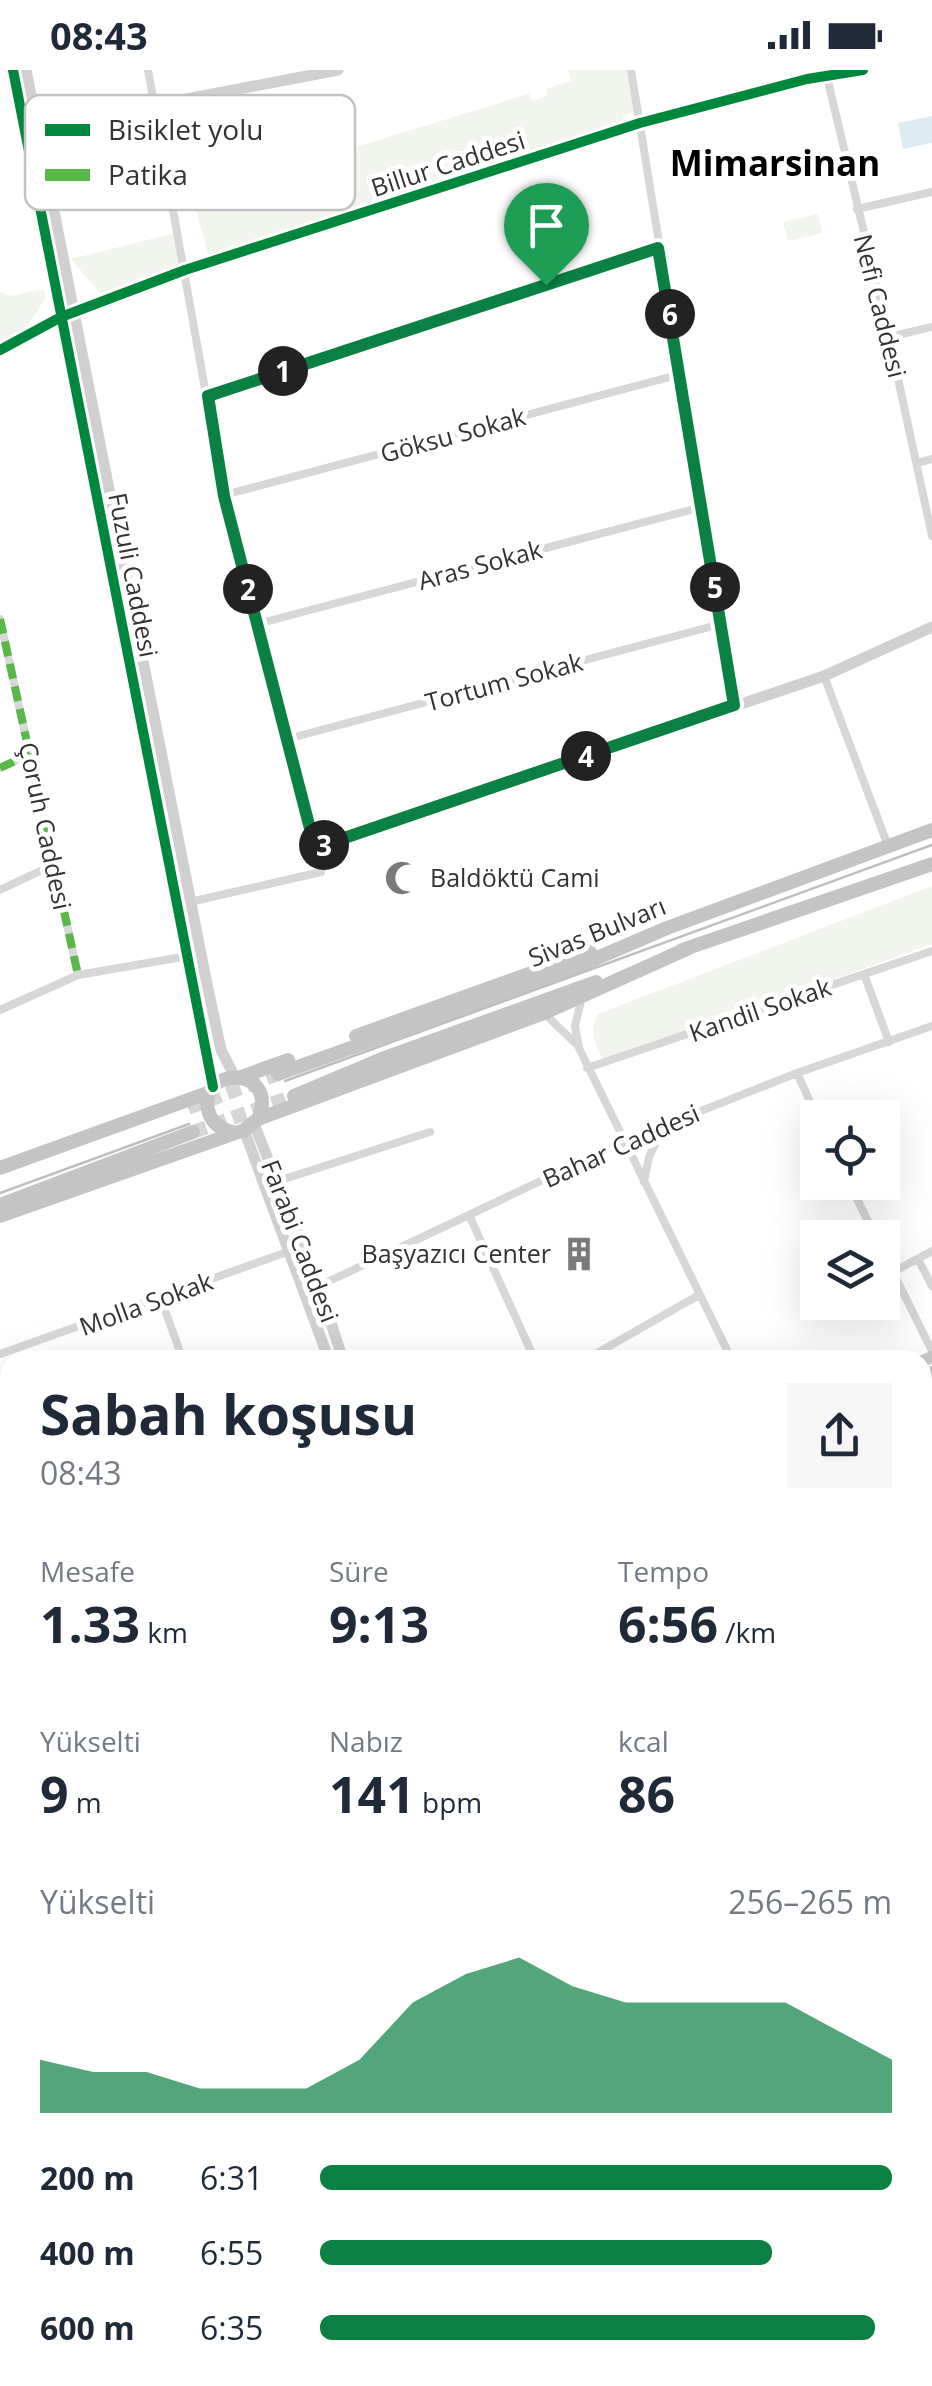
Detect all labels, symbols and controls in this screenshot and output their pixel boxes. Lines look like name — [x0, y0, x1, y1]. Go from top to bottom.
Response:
text: 08:43 — [50, 9, 148, 61]
legend — [25, 95, 355, 210]
text: Bisiklet yolu — [108, 110, 263, 148]
street label: Billur Caddesi — [367, 122, 529, 204]
district label: Mimarsinan — [670, 139, 880, 186]
text: Patika — [108, 155, 188, 193]
pin — [504, 183, 589, 286]
icon: arrive — [519, 198, 574, 253]
street label: Nefi Caddesi — [847, 231, 915, 381]
pin: 6 — [645, 289, 695, 339]
text: 6 — [662, 295, 678, 333]
pin: 1 — [258, 346, 308, 396]
text: 1 — [275, 352, 291, 390]
street label: Göksu Sokak — [376, 398, 529, 470]
street label: Fuzuli Caddesi — [101, 490, 167, 660]
street label: Aras Sokak — [414, 531, 546, 597]
pin: 5 — [690, 562, 740, 612]
pin: 2 — [223, 564, 273, 614]
text: 5 — [707, 568, 723, 606]
text: 2 — [240, 570, 256, 608]
street label: Tortum Sokak — [421, 644, 586, 718]
pin: 4 — [561, 731, 611, 781]
text: 4 — [578, 737, 594, 775]
street label: Çoruh Caddesi — [12, 739, 80, 913]
pin: 3 — [299, 820, 349, 870]
text: 3 — [316, 826, 332, 864]
mosque icon: Baldöktü Cami — [383, 859, 421, 897]
place label: Baldöktü Cami — [430, 860, 600, 894]
street label: Sivas Bulvarı — [523, 888, 670, 974]
street label: Kandil Sokak — [684, 969, 835, 1049]
street label: Bahar Caddesi — [537, 1095, 704, 1195]
map controls — [800, 1100, 900, 1320]
button: locate — [800, 1100, 900, 1200]
street label: Farabi Caddesi — [254, 1154, 348, 1327]
button: layers — [800, 1220, 900, 1320]
building icon: Başyazıcı Center — [560, 1235, 598, 1273]
place label: Başyazıcı Center — [362, 1236, 551, 1270]
street label: Molla Sokak — [74, 1263, 217, 1343]
text: Sabah koşusu — [40, 1376, 417, 1451]
button: share — [787, 1383, 892, 1488]
text: 08:43 — [40, 1451, 122, 1494]
text: Mesafe — [40, 1552, 135, 1590]
text: Süre — [329, 1552, 389, 1590]
text: Tempo — [618, 1552, 709, 1590]
text: 1.33 — [40, 1590, 140, 1658]
text: 9:13 — [329, 1590, 429, 1658]
text: 6:56 — [618, 1590, 718, 1658]
text: km — [140, 1613, 188, 1651]
text: /km — [718, 1613, 776, 1651]
text: Yükselti — [40, 1722, 141, 1760]
text: Nabız — [329, 1722, 403, 1760]
text: kcal — [618, 1722, 669, 1760]
text: 9 — [40, 1760, 69, 1828]
text: 141 — [329, 1760, 415, 1828]
text: 86 — [618, 1760, 675, 1828]
text: m — [69, 1783, 102, 1821]
text: bpm — [415, 1783, 482, 1821]
text: Yükselti — [40, 1880, 155, 1923]
text: 256–265 m — [728, 1880, 892, 1923]
text: 200 m — [40, 2156, 135, 2199]
text: 6:31 — [200, 2156, 263, 2199]
text: 400 m — [40, 2231, 135, 2274]
text: 6:55 — [200, 2231, 263, 2274]
text: 600 m — [40, 2306, 135, 2349]
text: 6:35 — [200, 2306, 263, 2349]

